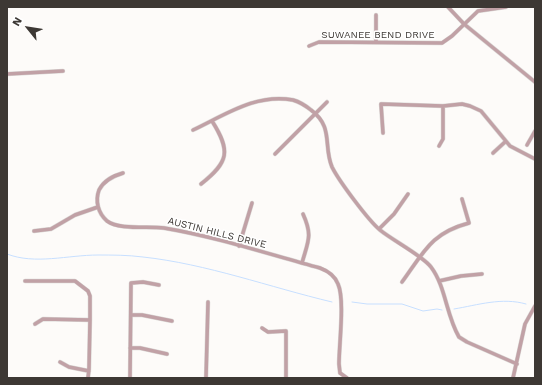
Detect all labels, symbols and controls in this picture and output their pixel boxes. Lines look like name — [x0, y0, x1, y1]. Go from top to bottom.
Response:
north arrow — [8, 8, 48, 48]
text: N — [10, 15, 25, 29]
street label: SUWANEE BEND DRIVE — [321, 29, 435, 41]
street label: AUSTIN HILLS DRIVE — [167, 215, 267, 251]

